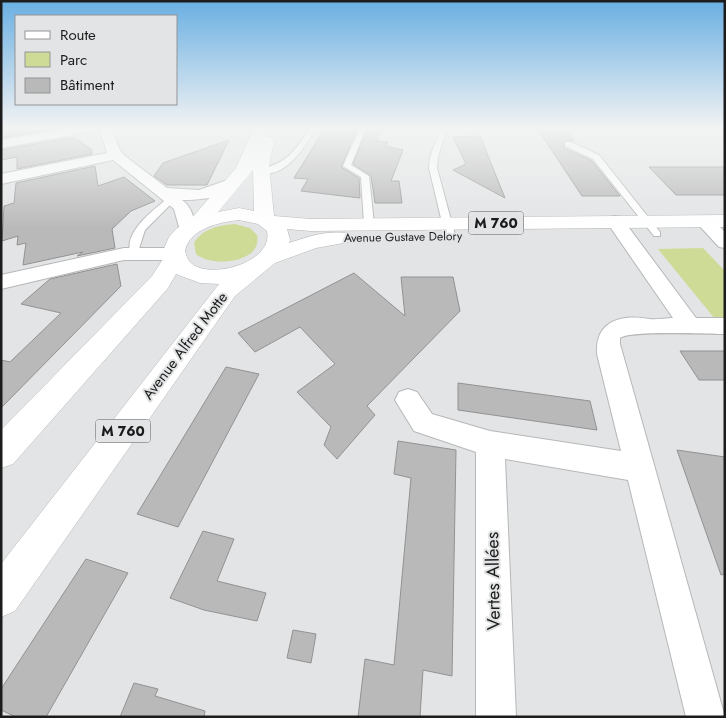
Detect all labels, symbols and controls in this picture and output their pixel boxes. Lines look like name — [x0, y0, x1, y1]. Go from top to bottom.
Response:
legend — [15, 15, 178, 105]
text: Route — [60, 24, 96, 46]
text: Parc — [60, 49, 87, 71]
text: Bâtiment — [60, 74, 114, 96]
road number: M 760 — [468, 212, 524, 234]
street label: Avenue Gustave Delory — [344, 227, 463, 247]
street label: Avenue Alfred Motte — [137, 287, 233, 404]
road number: M 760 — [96, 420, 150, 442]
street label: Vertes Allées — [479, 532, 507, 630]

